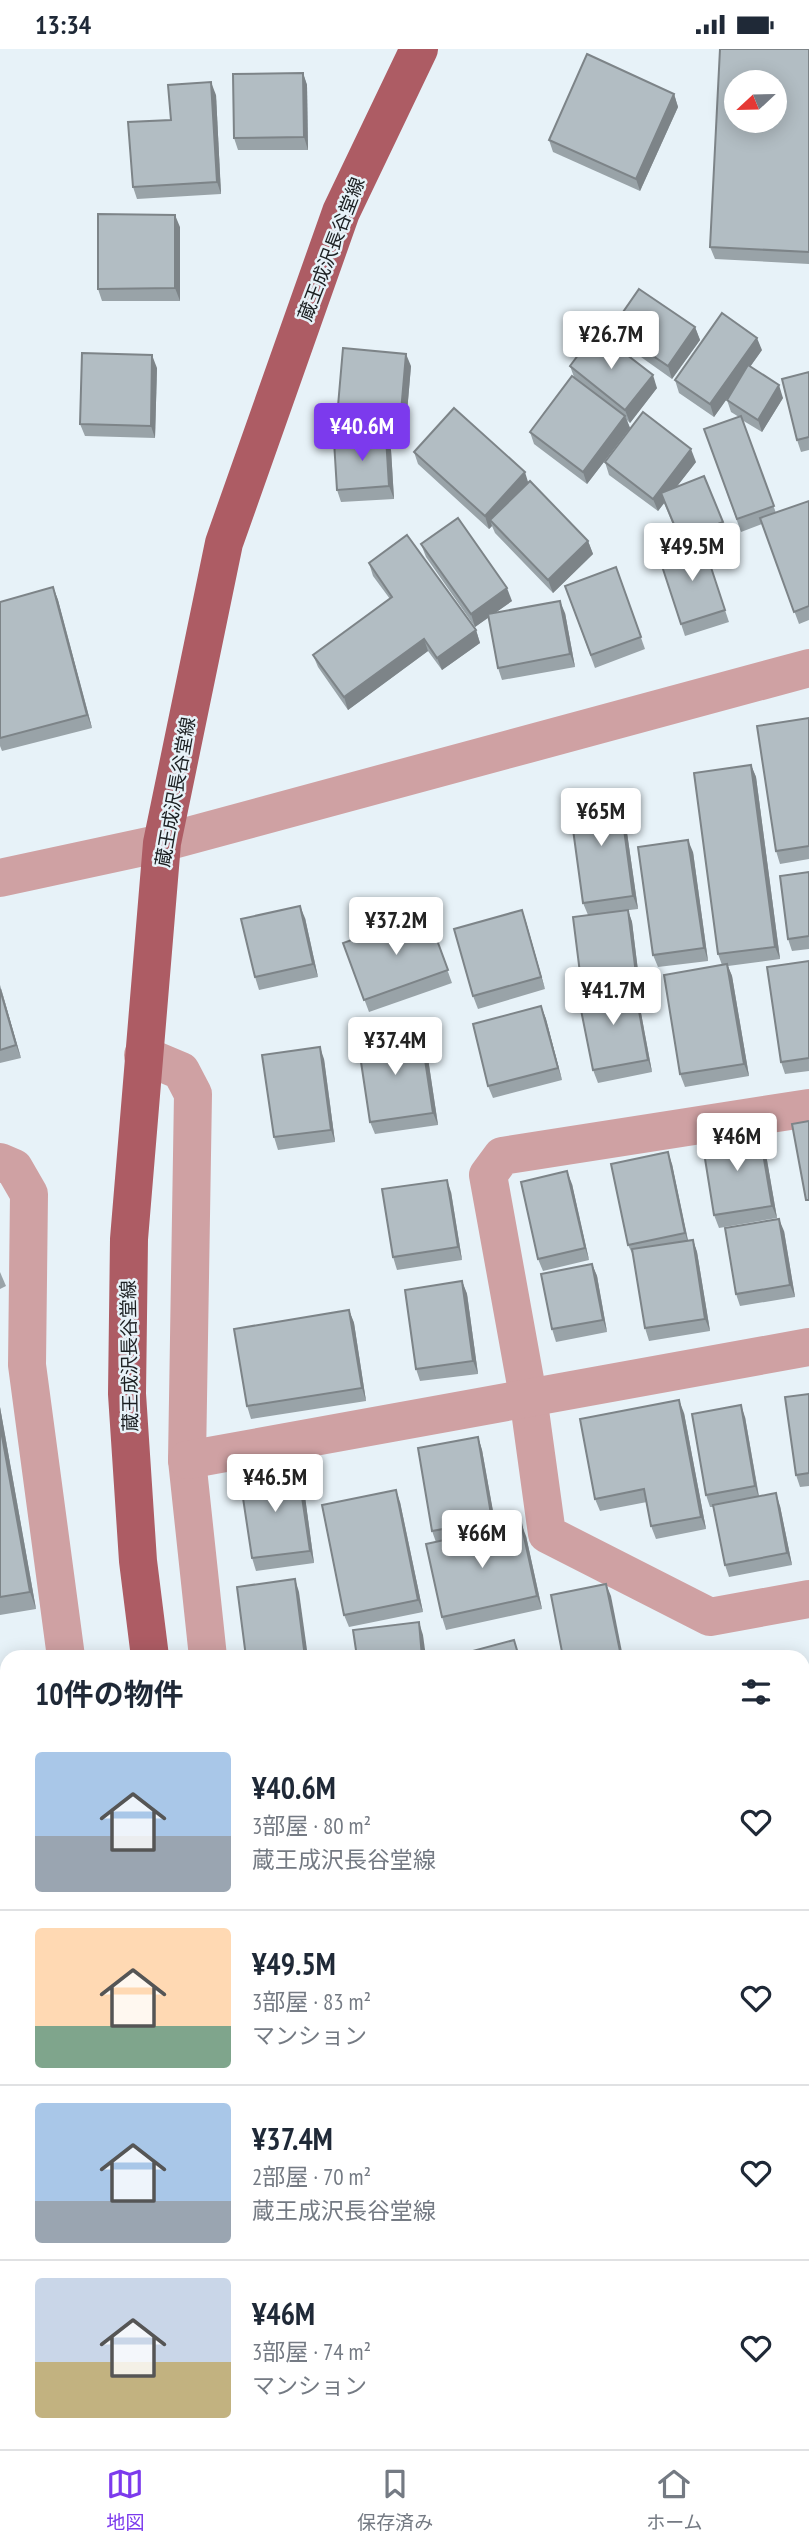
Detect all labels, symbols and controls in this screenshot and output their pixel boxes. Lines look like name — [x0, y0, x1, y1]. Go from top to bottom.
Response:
text: 13:34 — [35, 8, 91, 41]
north arrow — [724, 70, 788, 133]
map controls — [724, 70, 787, 133]
street label: 蔵王成沢長谷堂線 — [293, 174, 369, 324]
pin: ¥26.7M — [554, 311, 668, 371]
text: ¥26.7M — [579, 319, 643, 348]
pin: ¥40.6M — [305, 403, 419, 463]
text: ¥40.6M — [330, 411, 394, 440]
pin: ¥49.5M — [635, 524, 749, 583]
text: ¥49.5M — [660, 531, 724, 560]
street label: 蔵王成沢長谷堂線 — [150, 715, 200, 869]
pin: ¥65M — [560, 789, 642, 848]
text: ¥65M — [577, 796, 625, 825]
pin: ¥37.2M — [339, 897, 453, 957]
text: ¥37.2M — [365, 905, 427, 934]
pin: ¥41.7M — [556, 967, 670, 1027]
text: ¥41.7M — [581, 975, 645, 1004]
pin: ¥37.4M — [338, 1017, 452, 1077]
text: ¥37.4M — [364, 1025, 426, 1054]
pin: ¥46M — [696, 1113, 778, 1173]
text: ¥46M — [713, 1121, 761, 1150]
street label: 蔵王成沢長谷堂線 — [116, 1280, 142, 1432]
pin: ¥46.5M — [218, 1455, 332, 1514]
text: ¥46.5M — [243, 1462, 307, 1491]
pin: ¥66M — [441, 1511, 523, 1570]
text: ¥66M — [458, 1518, 506, 1547]
icon: filters — [737, 1673, 775, 1711]
text: 10件の物件 — [35, 1674, 184, 1713]
text: ¥40.6M — [252, 1768, 336, 1807]
icon: home — [91, 1780, 175, 1864]
icon: heart — [737, 1803, 775, 1841]
text: 3部屋 · 80 m² — [252, 1811, 371, 1840]
text: 蔵王成沢長谷堂線 — [252, 1845, 436, 1874]
text: ¥49.5M — [252, 1944, 336, 1983]
icon: home — [91, 1956, 175, 2040]
icon: heart — [737, 1979, 775, 2017]
text: 3部屋 · 83 m² — [252, 1987, 371, 2016]
text: マンション — [252, 2021, 367, 2050]
text: ¥37.4M — [252, 2119, 333, 2158]
icon: home — [91, 2131, 175, 2215]
icon: heart — [737, 2154, 775, 2192]
text: 2部屋 · 70 m² — [252, 2162, 371, 2191]
text: 蔵王成沢長谷堂線 — [252, 2196, 436, 2225]
text: ¥46M — [252, 2294, 315, 2333]
icon: home — [91, 2306, 175, 2390]
icon: heart — [737, 2329, 775, 2367]
text: 3部屋 · 74 m² — [252, 2337, 371, 2366]
text: マンション — [252, 2371, 367, 2400]
tab: 地図 — [106, 2465, 144, 2534]
tab: 保存済み — [357, 2465, 433, 2534]
tab: ホーム — [646, 2465, 703, 2534]

